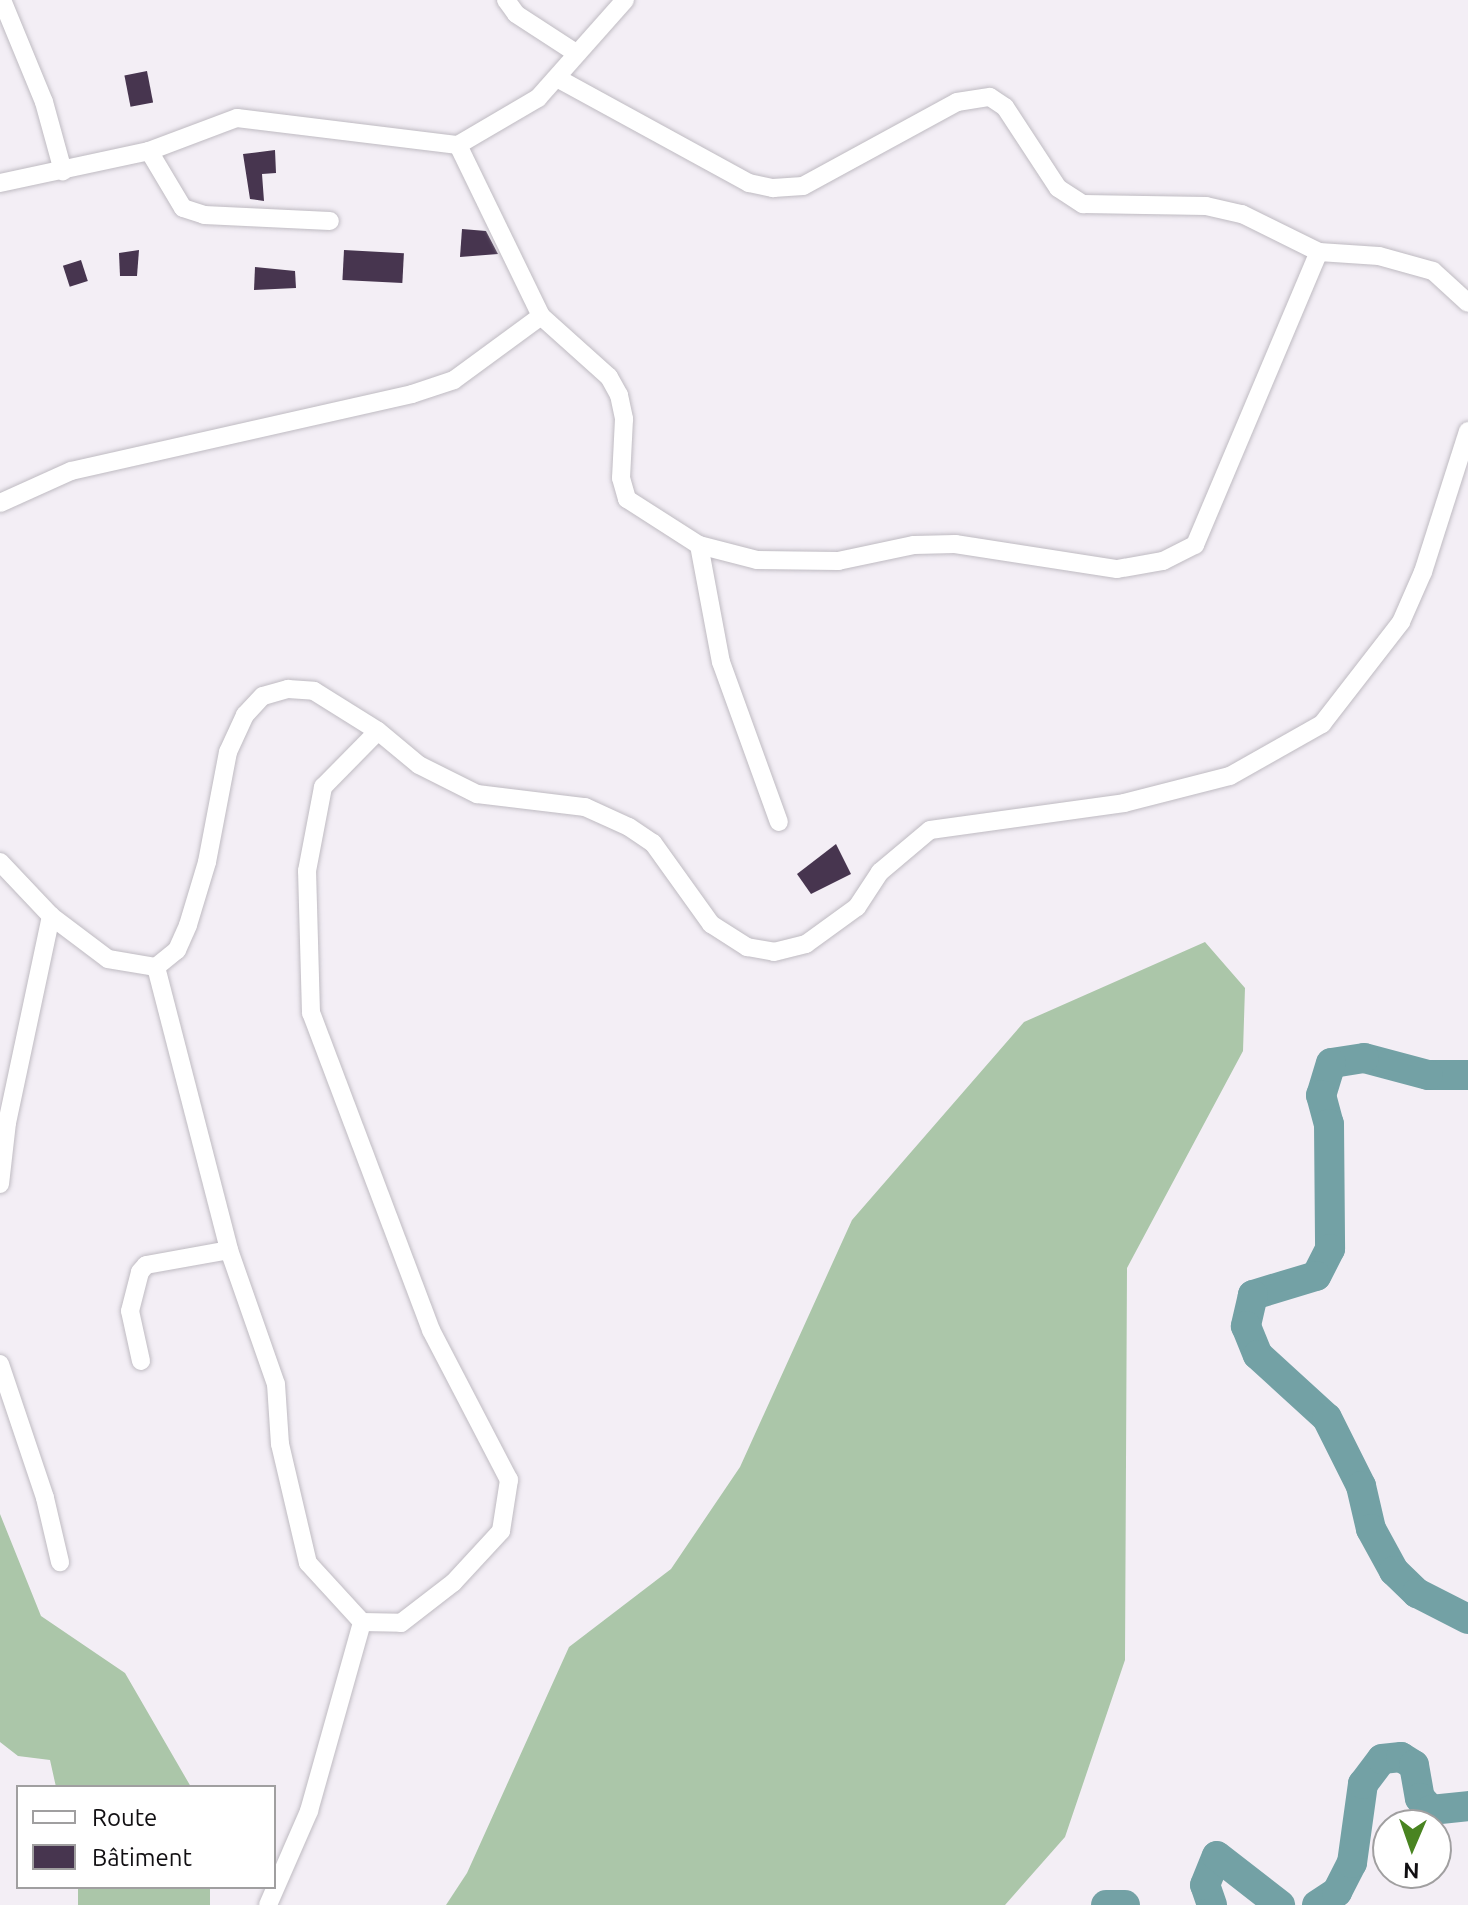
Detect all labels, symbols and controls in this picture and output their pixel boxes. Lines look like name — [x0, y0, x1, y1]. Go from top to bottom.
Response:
legend — [16, 1785, 276, 1889]
text: Route — [92, 1804, 157, 1831]
north arrow — [1372, 1809, 1452, 1889]
text: Bâtiment — [92, 1844, 192, 1871]
text: N — [1403, 1859, 1420, 1884]

